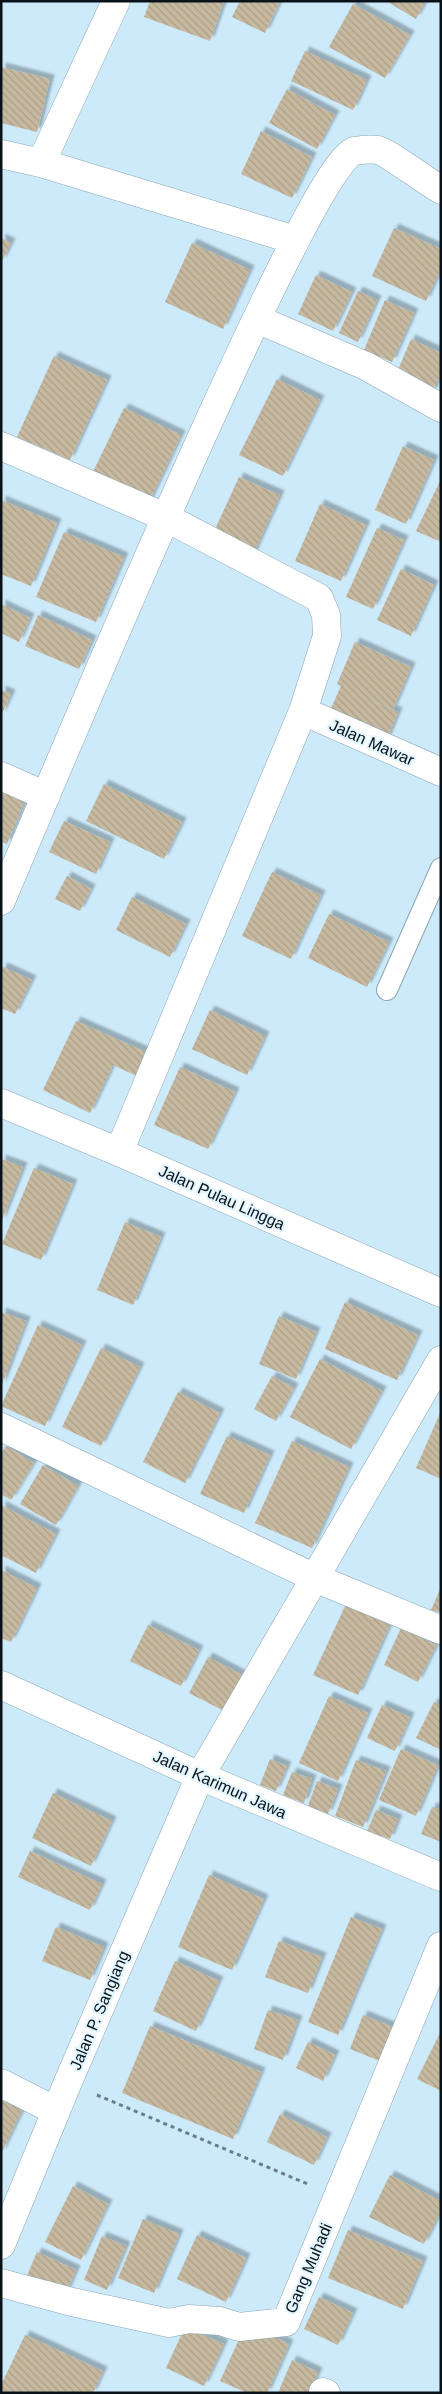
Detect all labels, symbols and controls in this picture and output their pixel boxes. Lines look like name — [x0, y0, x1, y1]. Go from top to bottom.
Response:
street label: Jalan Mawar — [327, 716, 417, 769]
street label: Jalan Pulau Lingga — [156, 1162, 288, 1233]
street label: Jalan Karimun Jawa — [151, 1747, 289, 1822]
street label: Jalan P. Sangiang — [67, 1948, 132, 2072]
street label: Gang Muhadi — [282, 2221, 335, 2316]

